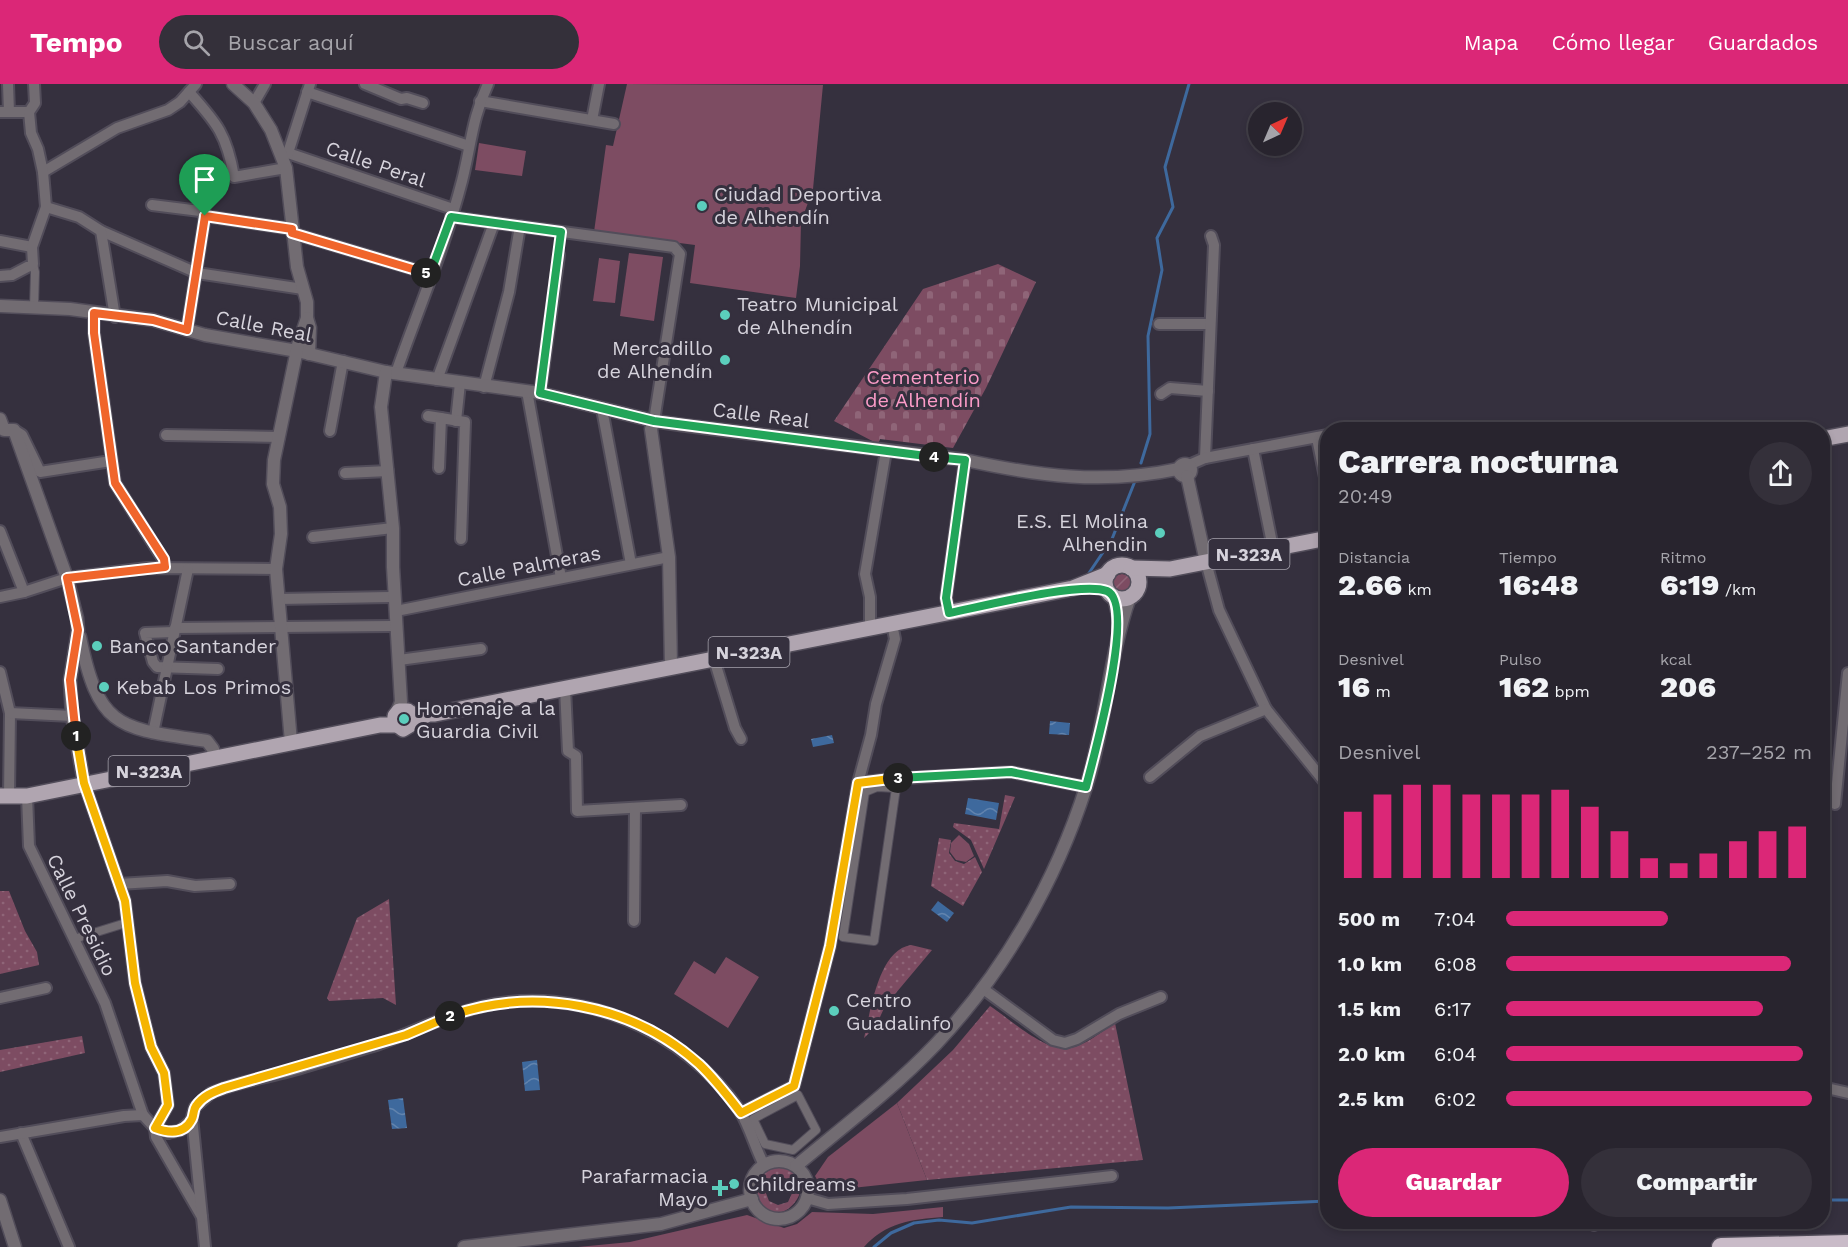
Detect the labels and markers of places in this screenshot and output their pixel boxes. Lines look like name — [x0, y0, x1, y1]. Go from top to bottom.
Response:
pin — [179, 154, 230, 216]
place label: Ciudad Deportiva de Alhendín — [714, 182, 882, 229]
marker: Ciudad Deportiva de Alhendín — [695, 199, 709, 213]
pin: 5 — [411, 258, 441, 288]
place label: Teatro Municipal de Alhendín — [737, 292, 898, 339]
marker: Teatro Municipal de Alhendín — [718, 308, 732, 322]
place label: Mercadillo de Alhendín — [597, 336, 713, 383]
marker: Mercadillo de Alhendín — [718, 353, 732, 367]
pin: 4 — [919, 442, 949, 472]
place label: E.S. El Molina Alhendin — [1016, 509, 1148, 556]
marker: E.S. El Molina Alhendin — [1153, 526, 1167, 540]
place label: Banco Santander — [109, 634, 276, 658]
marker: Banco Santander — [90, 639, 104, 653]
place label: Kebab Los Primos — [116, 675, 291, 699]
marker: Kebab Los Primos — [97, 680, 111, 694]
place label: Homenaje a la Guardia Civil — [416, 696, 556, 743]
marker: Homenaje a la Guardia Civil — [397, 712, 411, 726]
pin: 1 — [61, 721, 91, 751]
pin: 3 — [883, 763, 913, 793]
place label: Centro Guadalinfo — [846, 988, 951, 1035]
pin: 2 — [435, 1001, 465, 1031]
marker: Centro Guadalinfo — [827, 1004, 841, 1018]
place label: Parafarmacia Mayo — [580, 1164, 708, 1211]
place label: Childreams — [746, 1172, 856, 1196]
marker: Childreams — [727, 1177, 741, 1191]
marker: Parafarmacia Mayo — [713, 1181, 727, 1195]

